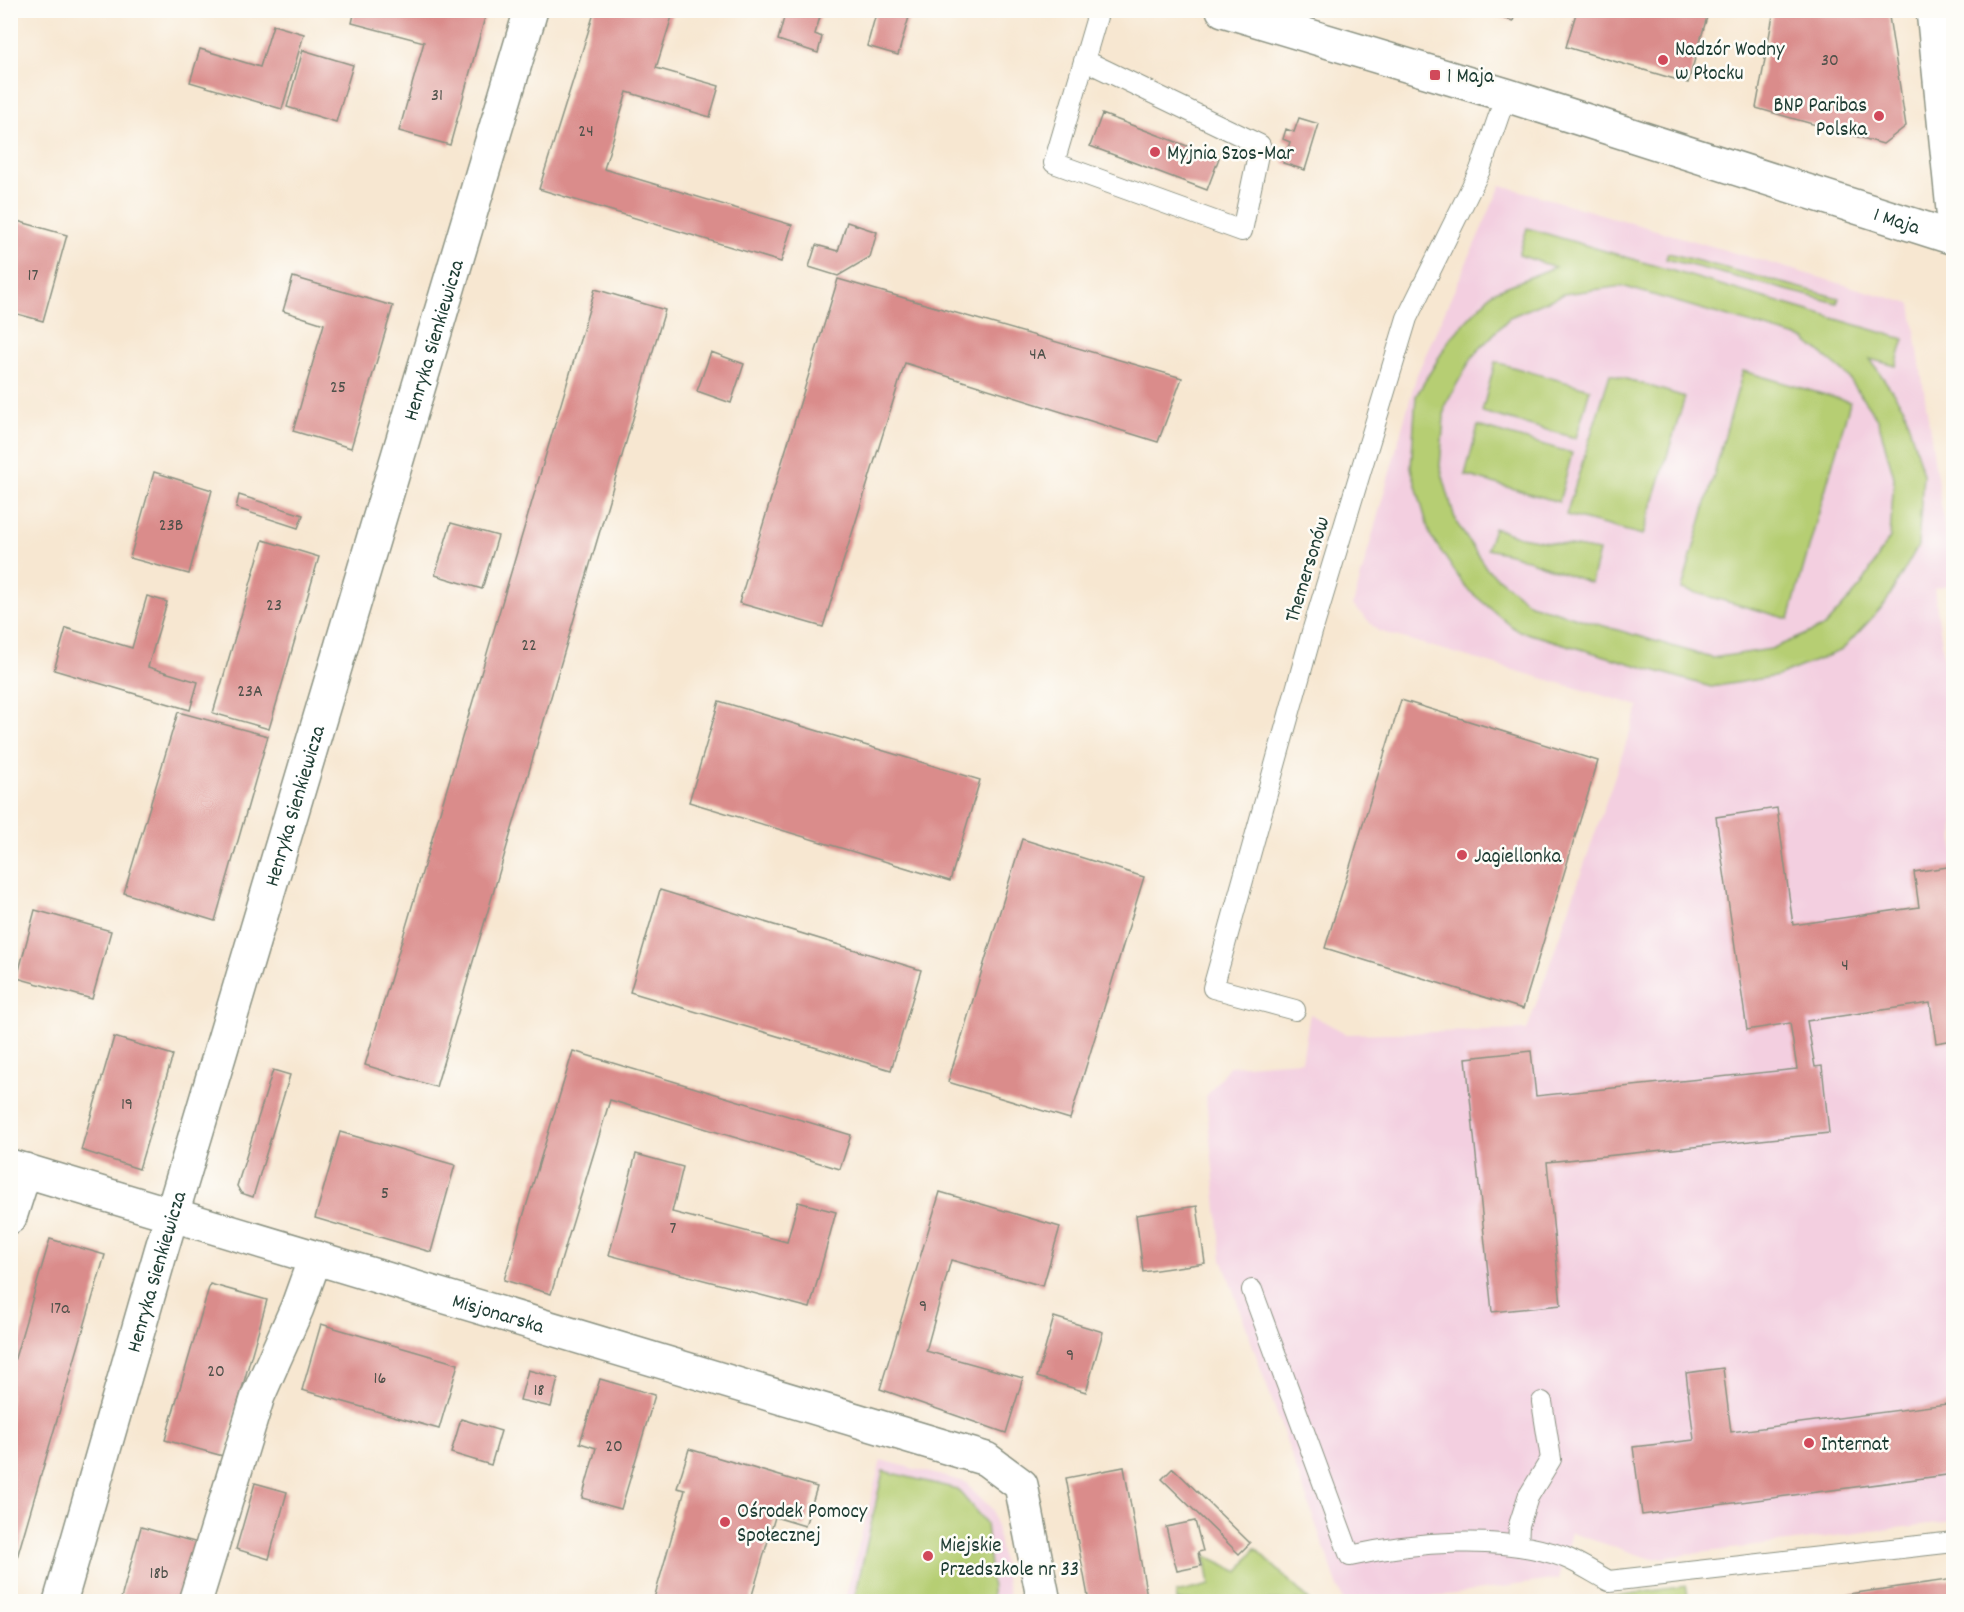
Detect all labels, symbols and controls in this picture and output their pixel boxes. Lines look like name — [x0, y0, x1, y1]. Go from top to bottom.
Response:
place label: Nadzór Wodny w Płocku — [1675, 36, 1785, 90]
house number: 30 — [1821, 49, 1839, 74]
marker: Nadzór Wodny w Płocku — [1656, 53, 1670, 67]
place label: 1 Maja — [1447, 63, 1495, 93]
marker: 1 Maja — [1428, 68, 1442, 82]
house number: 31 — [431, 84, 443, 109]
place label: BNP Paribas Polska — [1774, 92, 1868, 146]
marker: BNP Paribas Polska — [1872, 109, 1886, 123]
house number: 24 — [578, 120, 594, 145]
place label: Myjnia Szos-Mar — [1167, 140, 1294, 170]
marker: Myjnia Szos-Mar — [1148, 145, 1162, 159]
street label: 1 Maja — [1869, 201, 1924, 244]
street label: Henryka Sienkiewicza — [397, 255, 474, 425]
house number: 17 — [28, 264, 39, 289]
house number: 4A — [1029, 343, 1047, 368]
house number: 25 — [330, 376, 346, 401]
street label: Themersonów — [1279, 513, 1339, 627]
house number: 23B — [159, 514, 183, 539]
house number: 23 — [266, 594, 282, 619]
house number: 22 — [521, 634, 537, 659]
house number: 23A — [237, 680, 263, 705]
street label: Henryka Sienkiewicza — [258, 721, 335, 891]
place label: Jagiellonka — [1474, 843, 1562, 873]
marker: Jagiellonka — [1455, 848, 1469, 862]
house number: 4 — [1841, 954, 1849, 979]
house number: 19 — [121, 1093, 133, 1118]
house number: 5 — [381, 1182, 389, 1207]
street label: Henryka Sienkiewicza — [121, 1187, 196, 1357]
house number: 7 — [670, 1217, 677, 1242]
street label: Misjonarska — [448, 1288, 548, 1344]
house number: 9 — [919, 1295, 927, 1320]
house number: 17a — [50, 1297, 70, 1322]
house number: 9 — [1066, 1344, 1074, 1369]
house number: 20 — [207, 1360, 225, 1385]
house number: 16 — [374, 1367, 386, 1392]
house number: 18 — [533, 1379, 545, 1404]
place label: Internat — [1821, 1431, 1890, 1461]
house number: 20 — [605, 1435, 623, 1460]
marker: Internat — [1802, 1436, 1816, 1450]
place label: Ośrodek Pomocy Społecznej — [737, 1498, 868, 1552]
marker: Ośrodek Pomocy Społecznej — [718, 1515, 732, 1529]
place label: Miejskie Przedszkole nr 33 — [940, 1532, 1079, 1586]
marker: Miejskie Przedszkole nr 33 — [921, 1549, 935, 1563]
house number: 18b — [150, 1562, 169, 1587]

